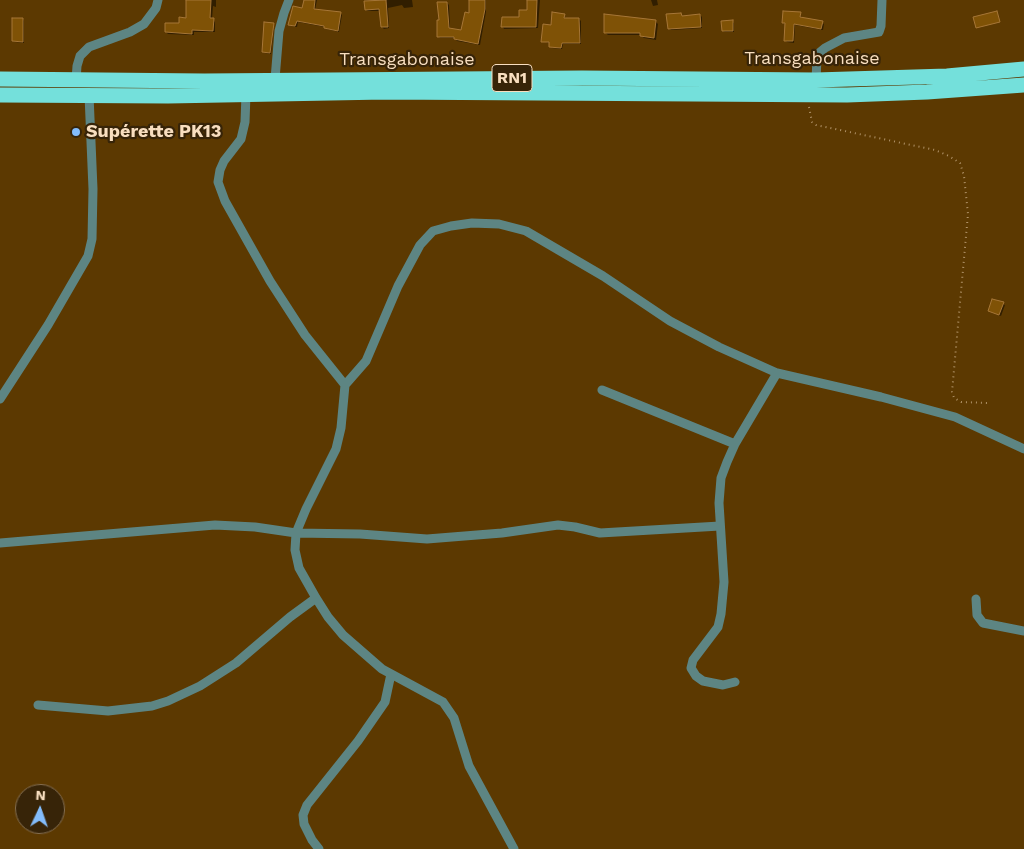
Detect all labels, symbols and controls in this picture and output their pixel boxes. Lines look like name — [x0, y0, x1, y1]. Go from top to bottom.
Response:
street label: Transgabonaise — [744, 48, 880, 70]
street label: Transgabonaise — [339, 49, 475, 71]
road number: RN1 — [492, 64, 532, 92]
place label: Supérette PK13 — [86, 121, 221, 143]
marker: Supérette PK13 — [70, 126, 82, 138]
north arrow — [15, 784, 65, 834]
text: N — [35, 787, 46, 803]

